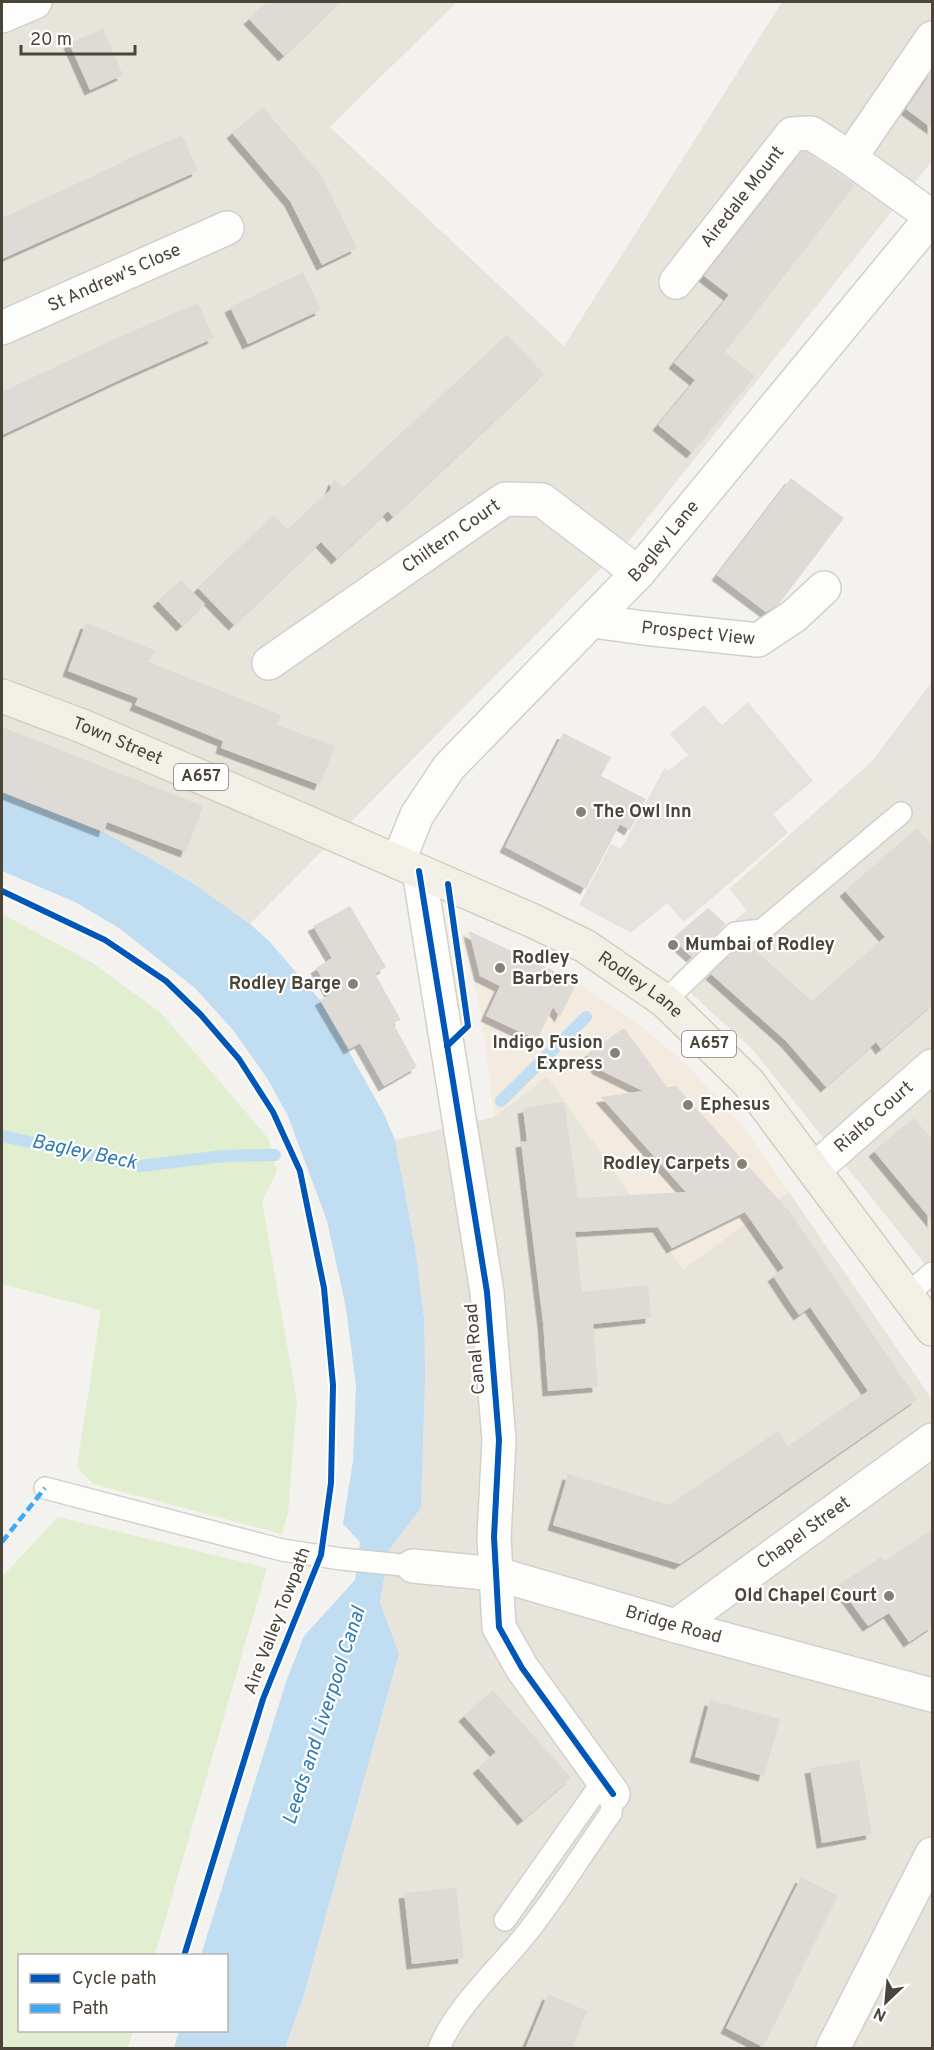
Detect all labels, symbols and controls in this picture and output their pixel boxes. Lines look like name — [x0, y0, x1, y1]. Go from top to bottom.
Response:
scale bar — [21, 18, 135, 56]
text: 20 m — [30, 29, 72, 52]
street label: Airedale Mount — [696, 141, 790, 253]
street label: St Andrew's Close — [44, 238, 185, 318]
street label: Chiltern Court — [398, 494, 505, 579]
street label: Bagley Lane — [623, 496, 705, 587]
street label: Prospect View — [640, 616, 757, 651]
street label: Town Street — [69, 712, 166, 771]
road number: A657 — [174, 764, 228, 790]
place label: The Owl Inn — [593, 801, 692, 824]
marker: The Owl Inn — [574, 805, 588, 819]
place label: Mumbai of Rodley — [685, 934, 835, 957]
marker: Mumbai of Rodley — [666, 938, 680, 952]
place label: Rodley Barbers — [512, 947, 579, 991]
street label: Rodley Lane — [593, 947, 688, 1023]
marker: Rodley Barbers — [493, 961, 507, 975]
place label: Rodley Barge — [229, 973, 341, 996]
marker: Rodley Barge — [346, 977, 360, 991]
road number: A657 — [682, 1031, 736, 1057]
place label: Indigo Fusion Express — [492, 1032, 603, 1076]
marker: Indigo Fusion Express — [608, 1046, 622, 1060]
street label: Rialto Court — [830, 1076, 918, 1158]
place label: Ephesus — [700, 1094, 770, 1117]
marker: Ephesus — [681, 1098, 695, 1112]
water label: Bagley Beck — [29, 1129, 140, 1177]
place label: Rodley Carpets — [603, 1153, 730, 1176]
marker: Rodley Carpets — [735, 1157, 749, 1171]
street label: Canal Road — [461, 1302, 491, 1396]
street label: Chapel Street — [752, 1491, 855, 1575]
street label: Aire Valley Towpath — [239, 1544, 317, 1698]
place label: Old Chapel Court — [734, 1585, 877, 1608]
marker: Old Chapel Court — [882, 1589, 896, 1603]
street label: Bridge Road — [623, 1600, 724, 1649]
water label: Leeds and Liverpool Canal — [277, 1603, 373, 1828]
legend — [18, 1954, 228, 2032]
text: Cycle path — [72, 1968, 157, 1991]
north arrow — [856, 1972, 916, 2032]
text: Path — [72, 1998, 109, 2021]
text: N — [871, 2002, 890, 2025]

